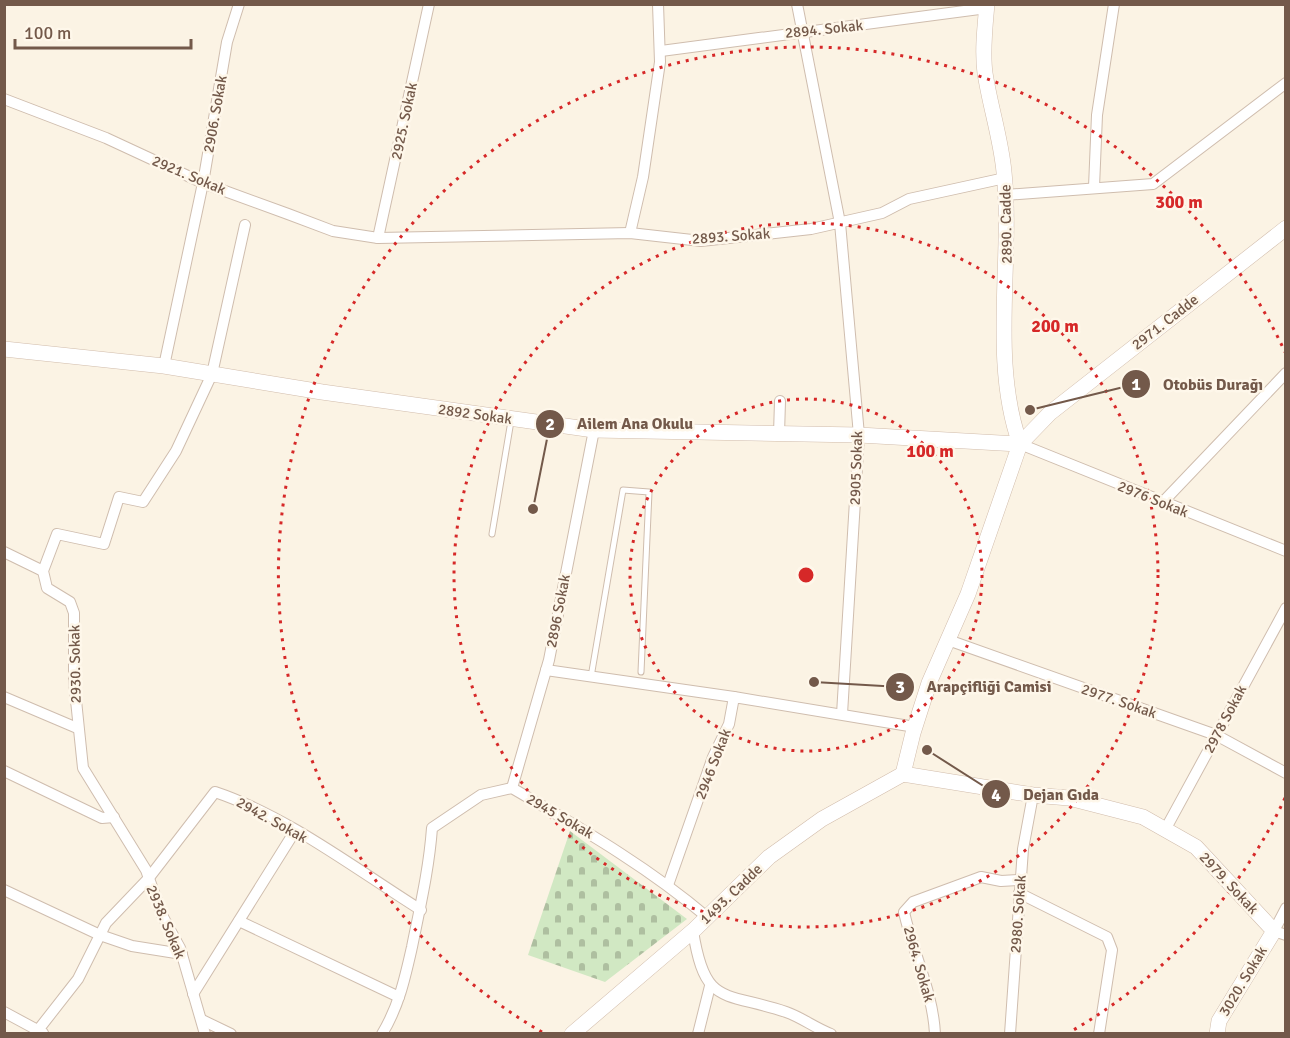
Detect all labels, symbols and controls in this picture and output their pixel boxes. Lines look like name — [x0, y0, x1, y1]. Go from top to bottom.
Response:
scale bar — [15, 12, 190, 50]
street label: 2894. Sokak — [784, 16, 864, 42]
text: 100 m — [24, 22, 71, 44]
street label: 2906. Sokak — [199, 73, 231, 154]
street label: 2925. Sokak — [387, 80, 421, 161]
street label: 2921. Sokak — [149, 151, 229, 199]
street label: 2890. Cadde — [996, 184, 1016, 264]
text: 300 m — [1155, 191, 1203, 213]
street label: 2893. Sokak — [691, 224, 771, 248]
street label: 2971. Cadde — [1128, 290, 1202, 354]
text: 200 m — [1031, 315, 1079, 337]
callout: Otobüs Durağı — [1121, 367, 1275, 401]
text: 1 — [1131, 373, 1141, 395]
text: Otobüs Durağı — [1163, 375, 1263, 395]
street label: 2892 Sokak — [437, 400, 514, 428]
callout: Ailem Ana Okulu — [535, 407, 705, 441]
text: 2 — [545, 413, 555, 435]
text: Ailem Ana Okulu — [577, 414, 693, 434]
street label: 2905 Sokak — [846, 430, 866, 506]
text: 100 m — [906, 440, 954, 462]
street label: 2976 Sokak — [1115, 477, 1191, 521]
centre of rings — [796, 565, 816, 585]
street label: 2896 Sokak — [542, 572, 574, 649]
street label: 2930. Sokak — [65, 624, 85, 703]
callout: Arapçifliği Camisi — [885, 670, 1064, 704]
text: 3 — [895, 676, 905, 698]
text: Arapçifliği Camisi — [926, 677, 1052, 697]
street label: 2977. Sokak — [1079, 680, 1159, 722]
street label: 2978 Sokak — [1200, 681, 1251, 756]
street label: 2946 Sokak — [691, 726, 735, 802]
callout: Dejan Gıda — [981, 777, 1111, 811]
text: 4 — [991, 784, 1001, 806]
text: Dejan Gıda — [1023, 785, 1099, 805]
street label: 2945 Sokak — [523, 790, 597, 843]
street label: 2942. Sokak — [233, 793, 311, 847]
street label: 2979. Sokak — [1196, 848, 1263, 918]
street label: 1493. Cadde — [696, 860, 766, 928]
street label: 2980. Sokak — [1006, 874, 1030, 954]
street label: 2938. Sokak — [142, 882, 190, 962]
street label: 2964. Sokak — [900, 924, 939, 1005]
street label: 3020. Sokak — [1215, 942, 1271, 1019]

